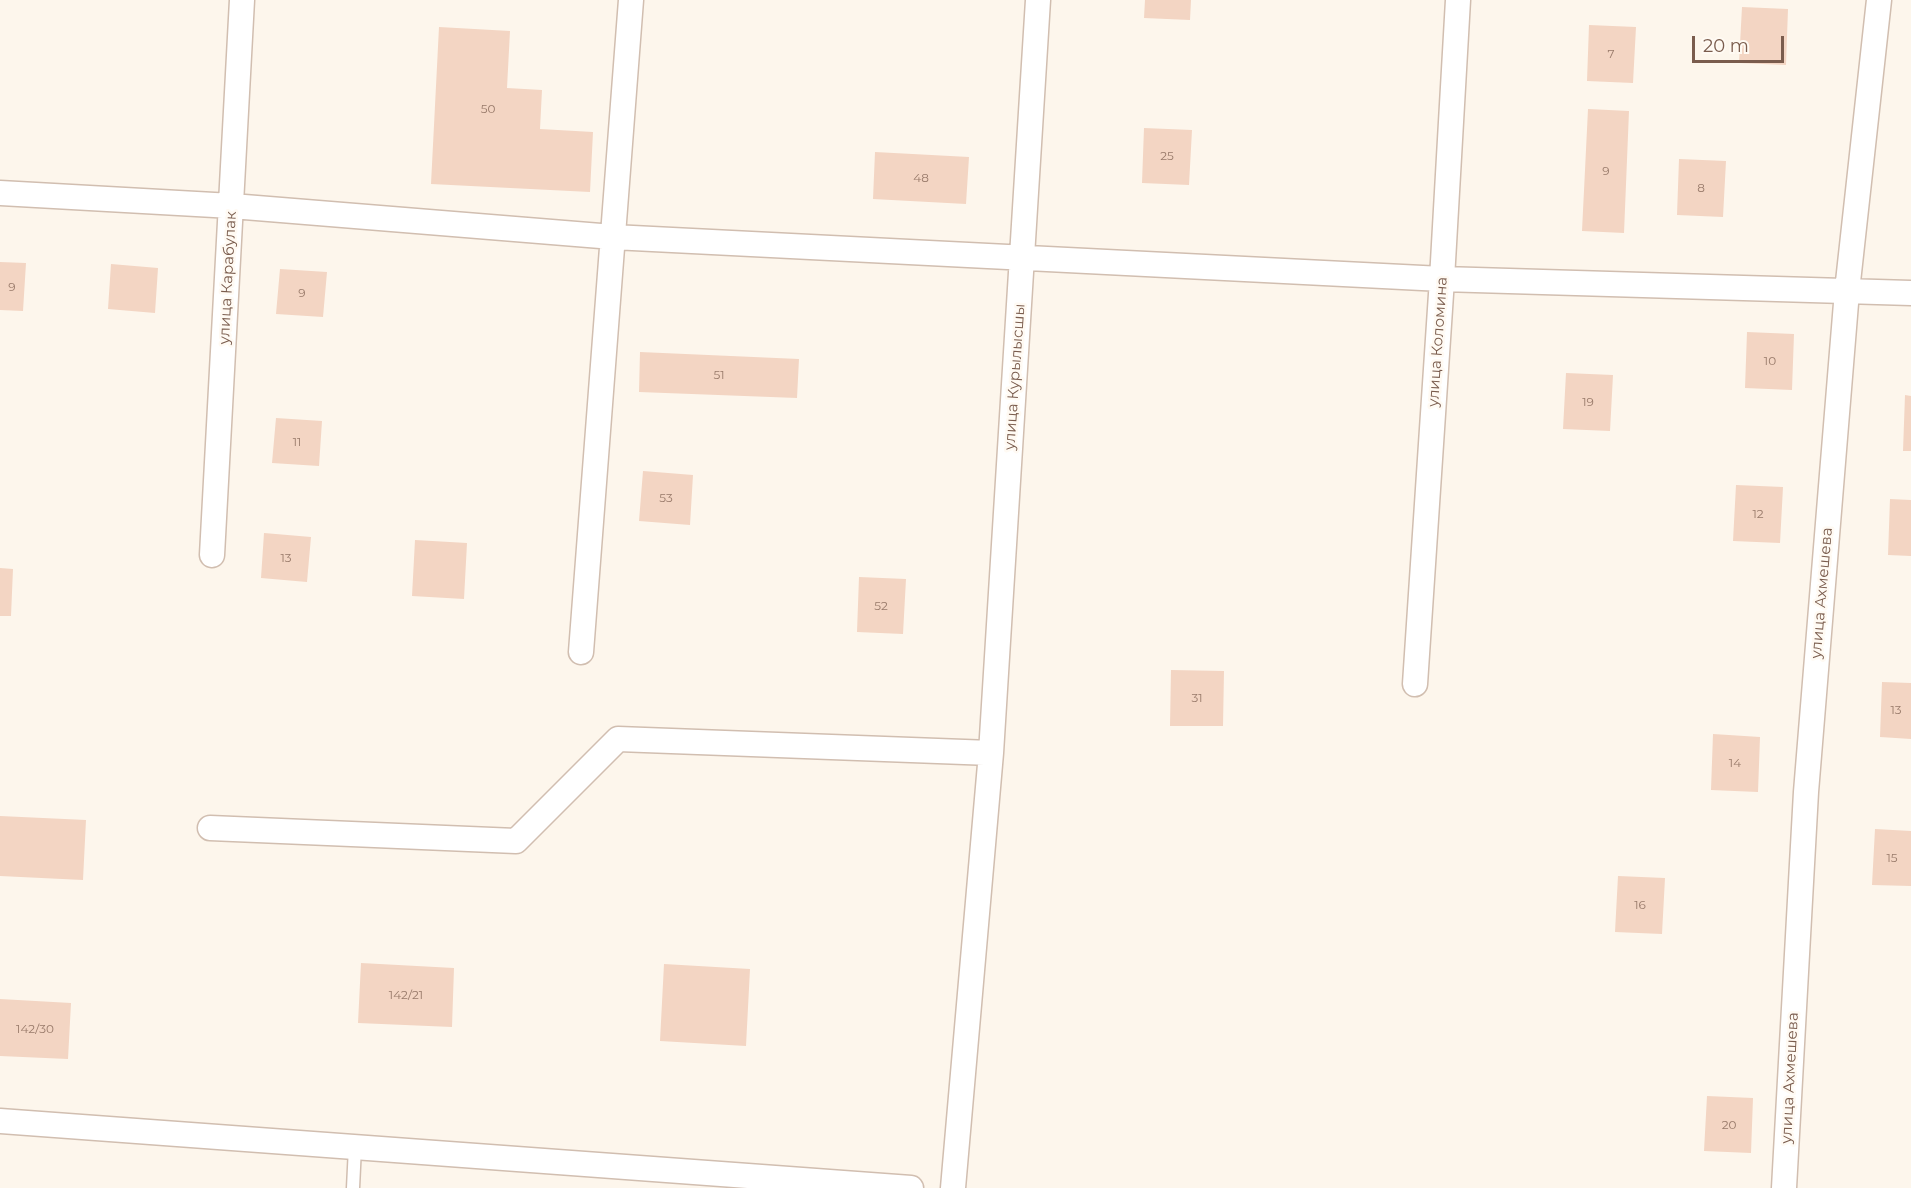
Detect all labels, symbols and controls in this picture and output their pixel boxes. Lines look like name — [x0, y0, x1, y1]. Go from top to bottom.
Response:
scale bar — [1695, 24, 1786, 62]
text: 20 m — [1703, 35, 1749, 57]
house number: 7 — [1607, 47, 1615, 61]
house number: 50 — [481, 102, 495, 116]
house number: 25 — [1160, 149, 1174, 163]
house number: 9 — [1602, 164, 1610, 178]
house number: 48 — [913, 171, 929, 185]
house number: 8 — [1697, 181, 1705, 195]
street label: улица Карабулак — [216, 211, 240, 345]
street label: улица Коломина — [1424, 276, 1452, 408]
house number: 9 — [8, 280, 16, 294]
house number: 9 — [298, 286, 306, 300]
street label: улица Курылысшы — [1001, 303, 1029, 451]
house number: 10 — [1764, 354, 1776, 368]
house number: 51 — [713, 368, 725, 382]
house number: 19 — [1582, 395, 1594, 409]
house number: 11 — [293, 435, 301, 449]
house number: 53 — [659, 491, 673, 505]
house number: 12 — [1752, 507, 1764, 521]
street label: улица Ахмешева — [1807, 527, 1837, 659]
house number: 13 — [280, 551, 292, 565]
house number: 52 — [874, 599, 888, 613]
house number: 31 — [1191, 691, 1203, 705]
house number: 13 — [1890, 703, 1902, 717]
house number: 14 — [1729, 756, 1741, 770]
house number: 15 — [1886, 851, 1898, 865]
house number: 16 — [1634, 898, 1646, 912]
house number: 142/21 — [389, 988, 423, 1002]
street label: улица Ахмешева — [1778, 1012, 1802, 1144]
house number: 142/30 — [16, 1022, 54, 1036]
house number: 20 — [1722, 1118, 1736, 1132]

